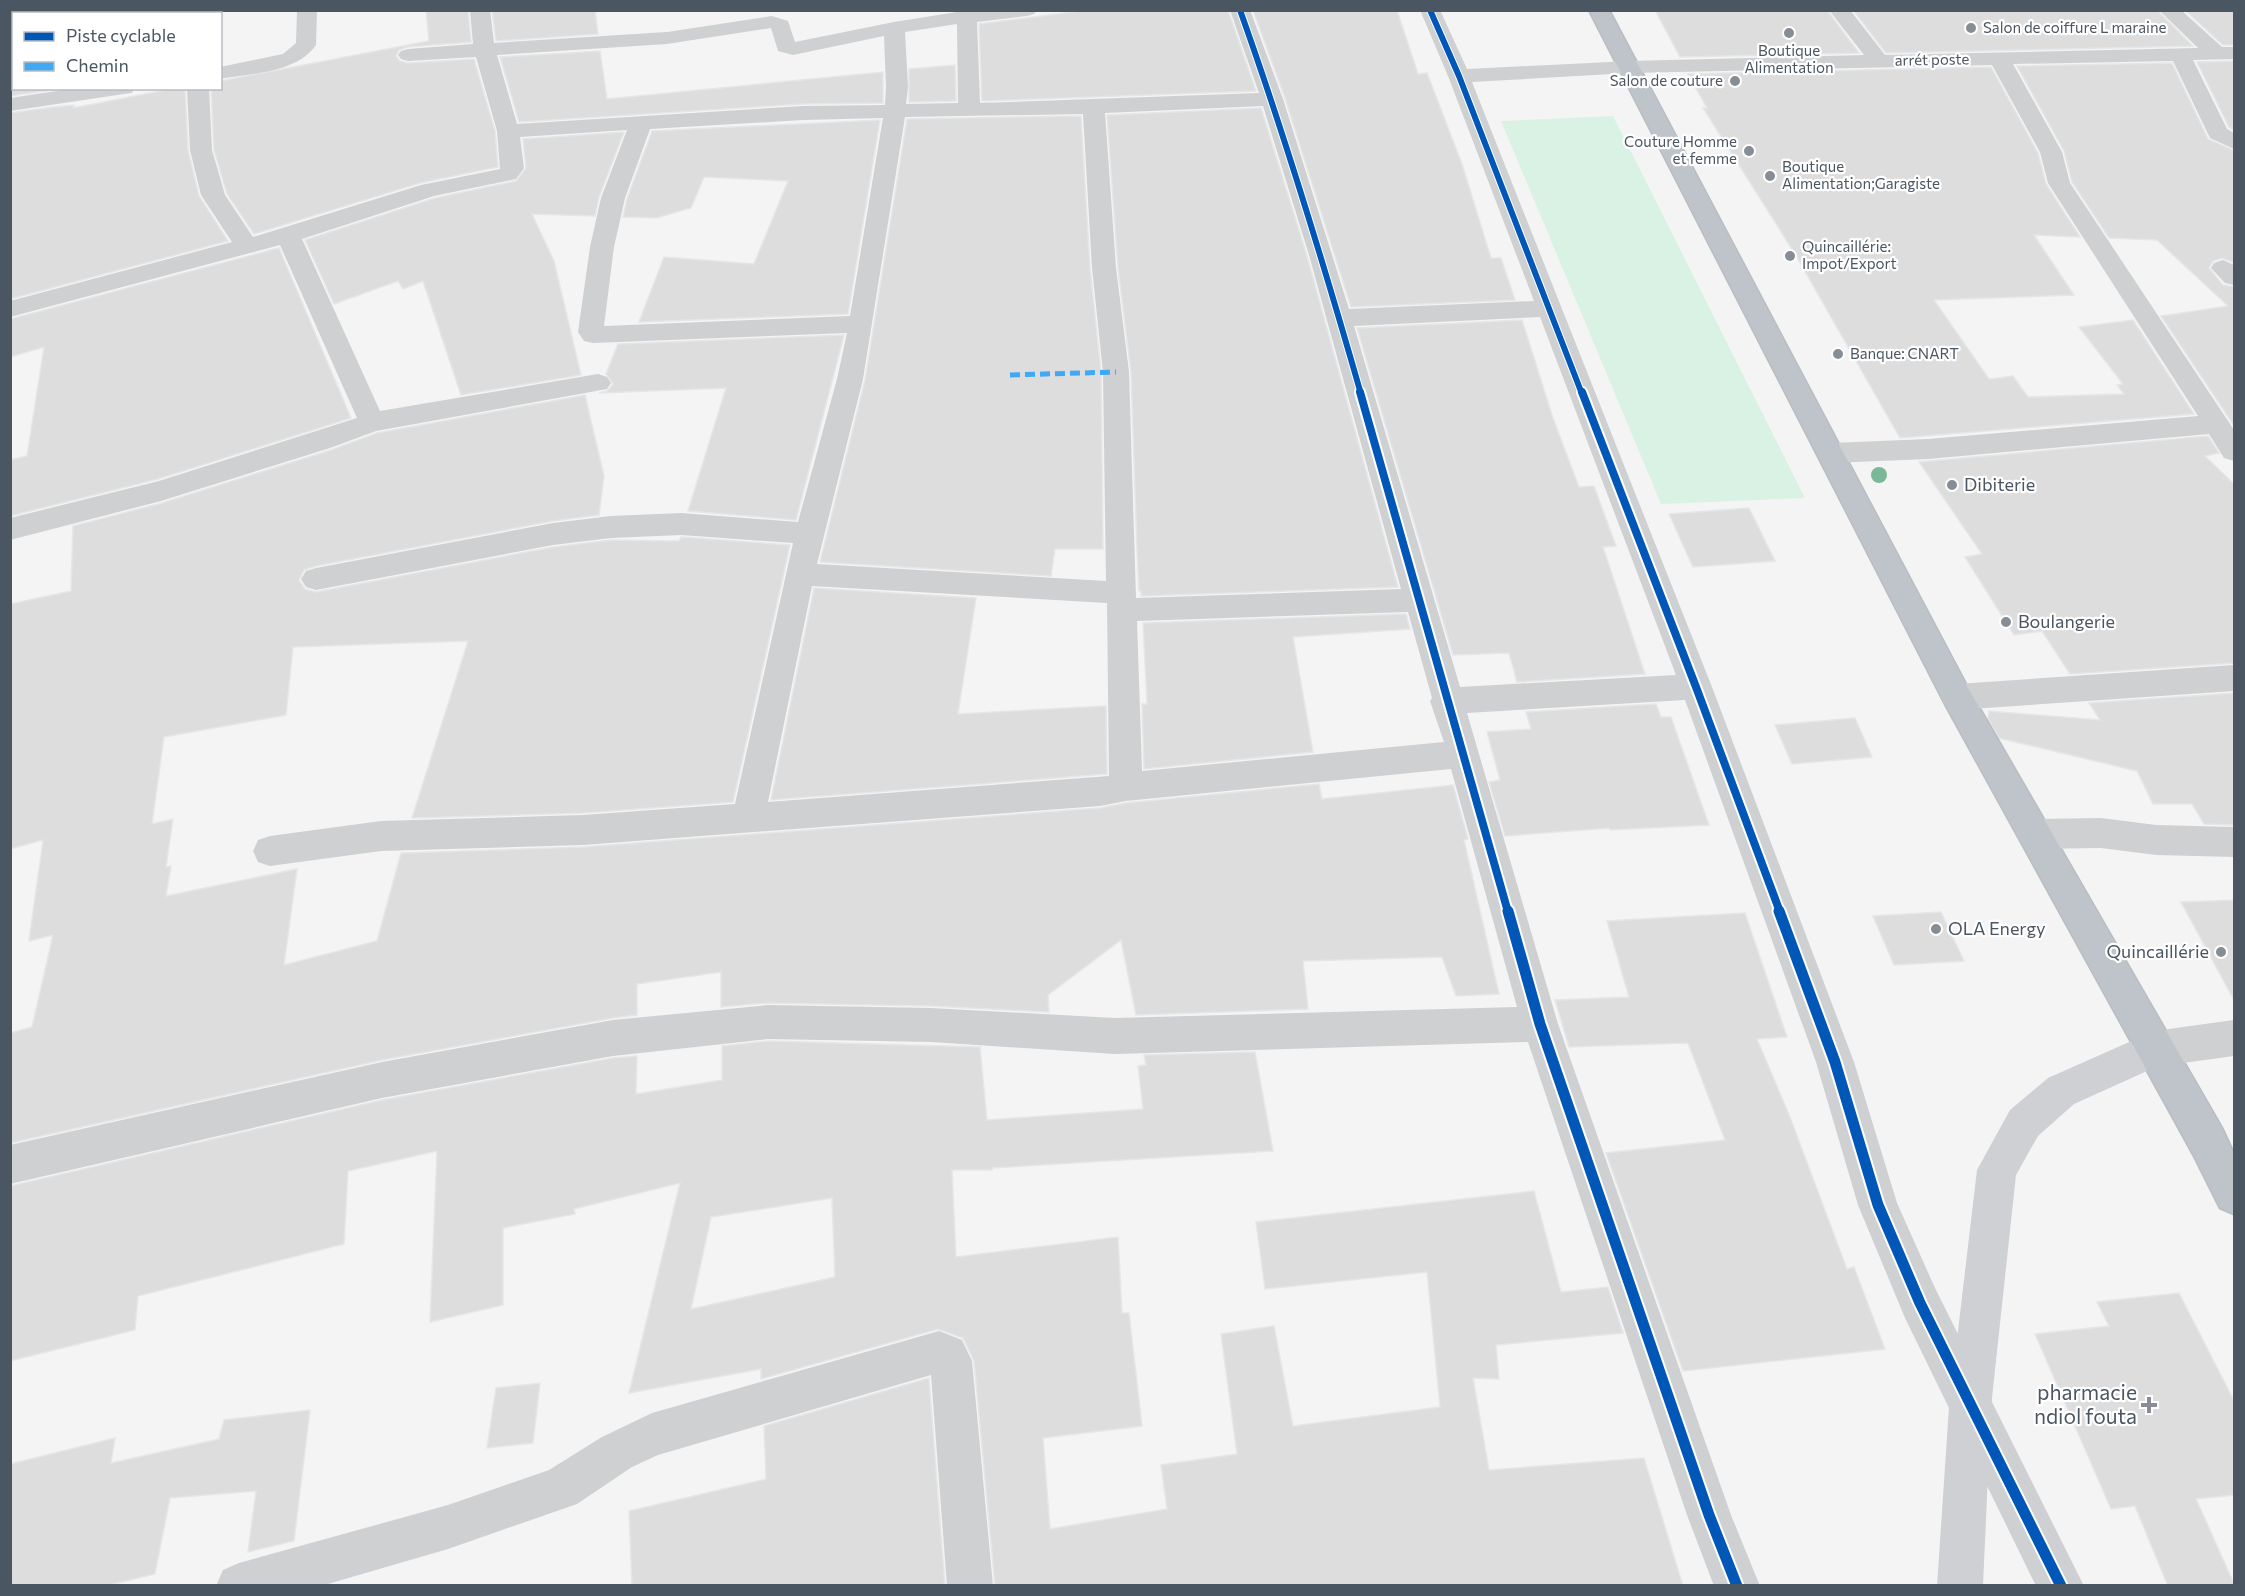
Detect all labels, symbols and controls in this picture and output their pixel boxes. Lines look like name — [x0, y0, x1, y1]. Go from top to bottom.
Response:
legend — [12, 12, 222, 90]
place label: Salon de coiffure L maraine — [1983, 18, 2167, 36]
marker: Salon de coiffure L maraine — [1964, 21, 1978, 35]
text: Piste cyclable — [66, 24, 176, 46]
marker: Boutique Alimentation — [1782, 26, 1796, 40]
place label: Boutique Alimentation — [1744, 41, 1834, 76]
street label: arrét poste — [1894, 49, 1970, 69]
text: Chemin — [66, 54, 129, 76]
place label: Salon de couture — [1610, 71, 1723, 89]
marker: Salon de couture — [1728, 74, 1742, 88]
place label: Couture Homme et femme — [1624, 132, 1737, 167]
marker: Couture Homme et femme — [1742, 144, 1756, 158]
place label: Boutique Alimentation;Garagiste — [1782, 157, 1940, 192]
marker: Boutique Alimentation;Garagiste — [1763, 169, 1777, 183]
place label: Quincaillérie: Impot/Export — [1802, 237, 1897, 272]
marker: Quincaillérie: Impot/Export — [1783, 249, 1797, 263]
place label: Banque: CNART — [1850, 344, 1959, 362]
marker: Banque: CNART — [1831, 347, 1845, 361]
place label: Dibiterie — [1964, 473, 2035, 495]
marker: Dibiterie — [1945, 478, 1959, 492]
place label: Boulangerie — [2018, 610, 2115, 632]
marker: Boulangerie — [1999, 615, 2013, 629]
place label: OLA Energy — [1948, 917, 2046, 939]
marker: OLA Energy — [1929, 922, 1943, 936]
place label: Quincaillérie — [2106, 940, 2209, 962]
marker: Quincaillérie — [2214, 945, 2228, 959]
place label: pharmacie ndiol fouta — [2034, 1379, 2137, 1428]
marker: pharmacie ndiol fouta — [2142, 1398, 2156, 1412]

